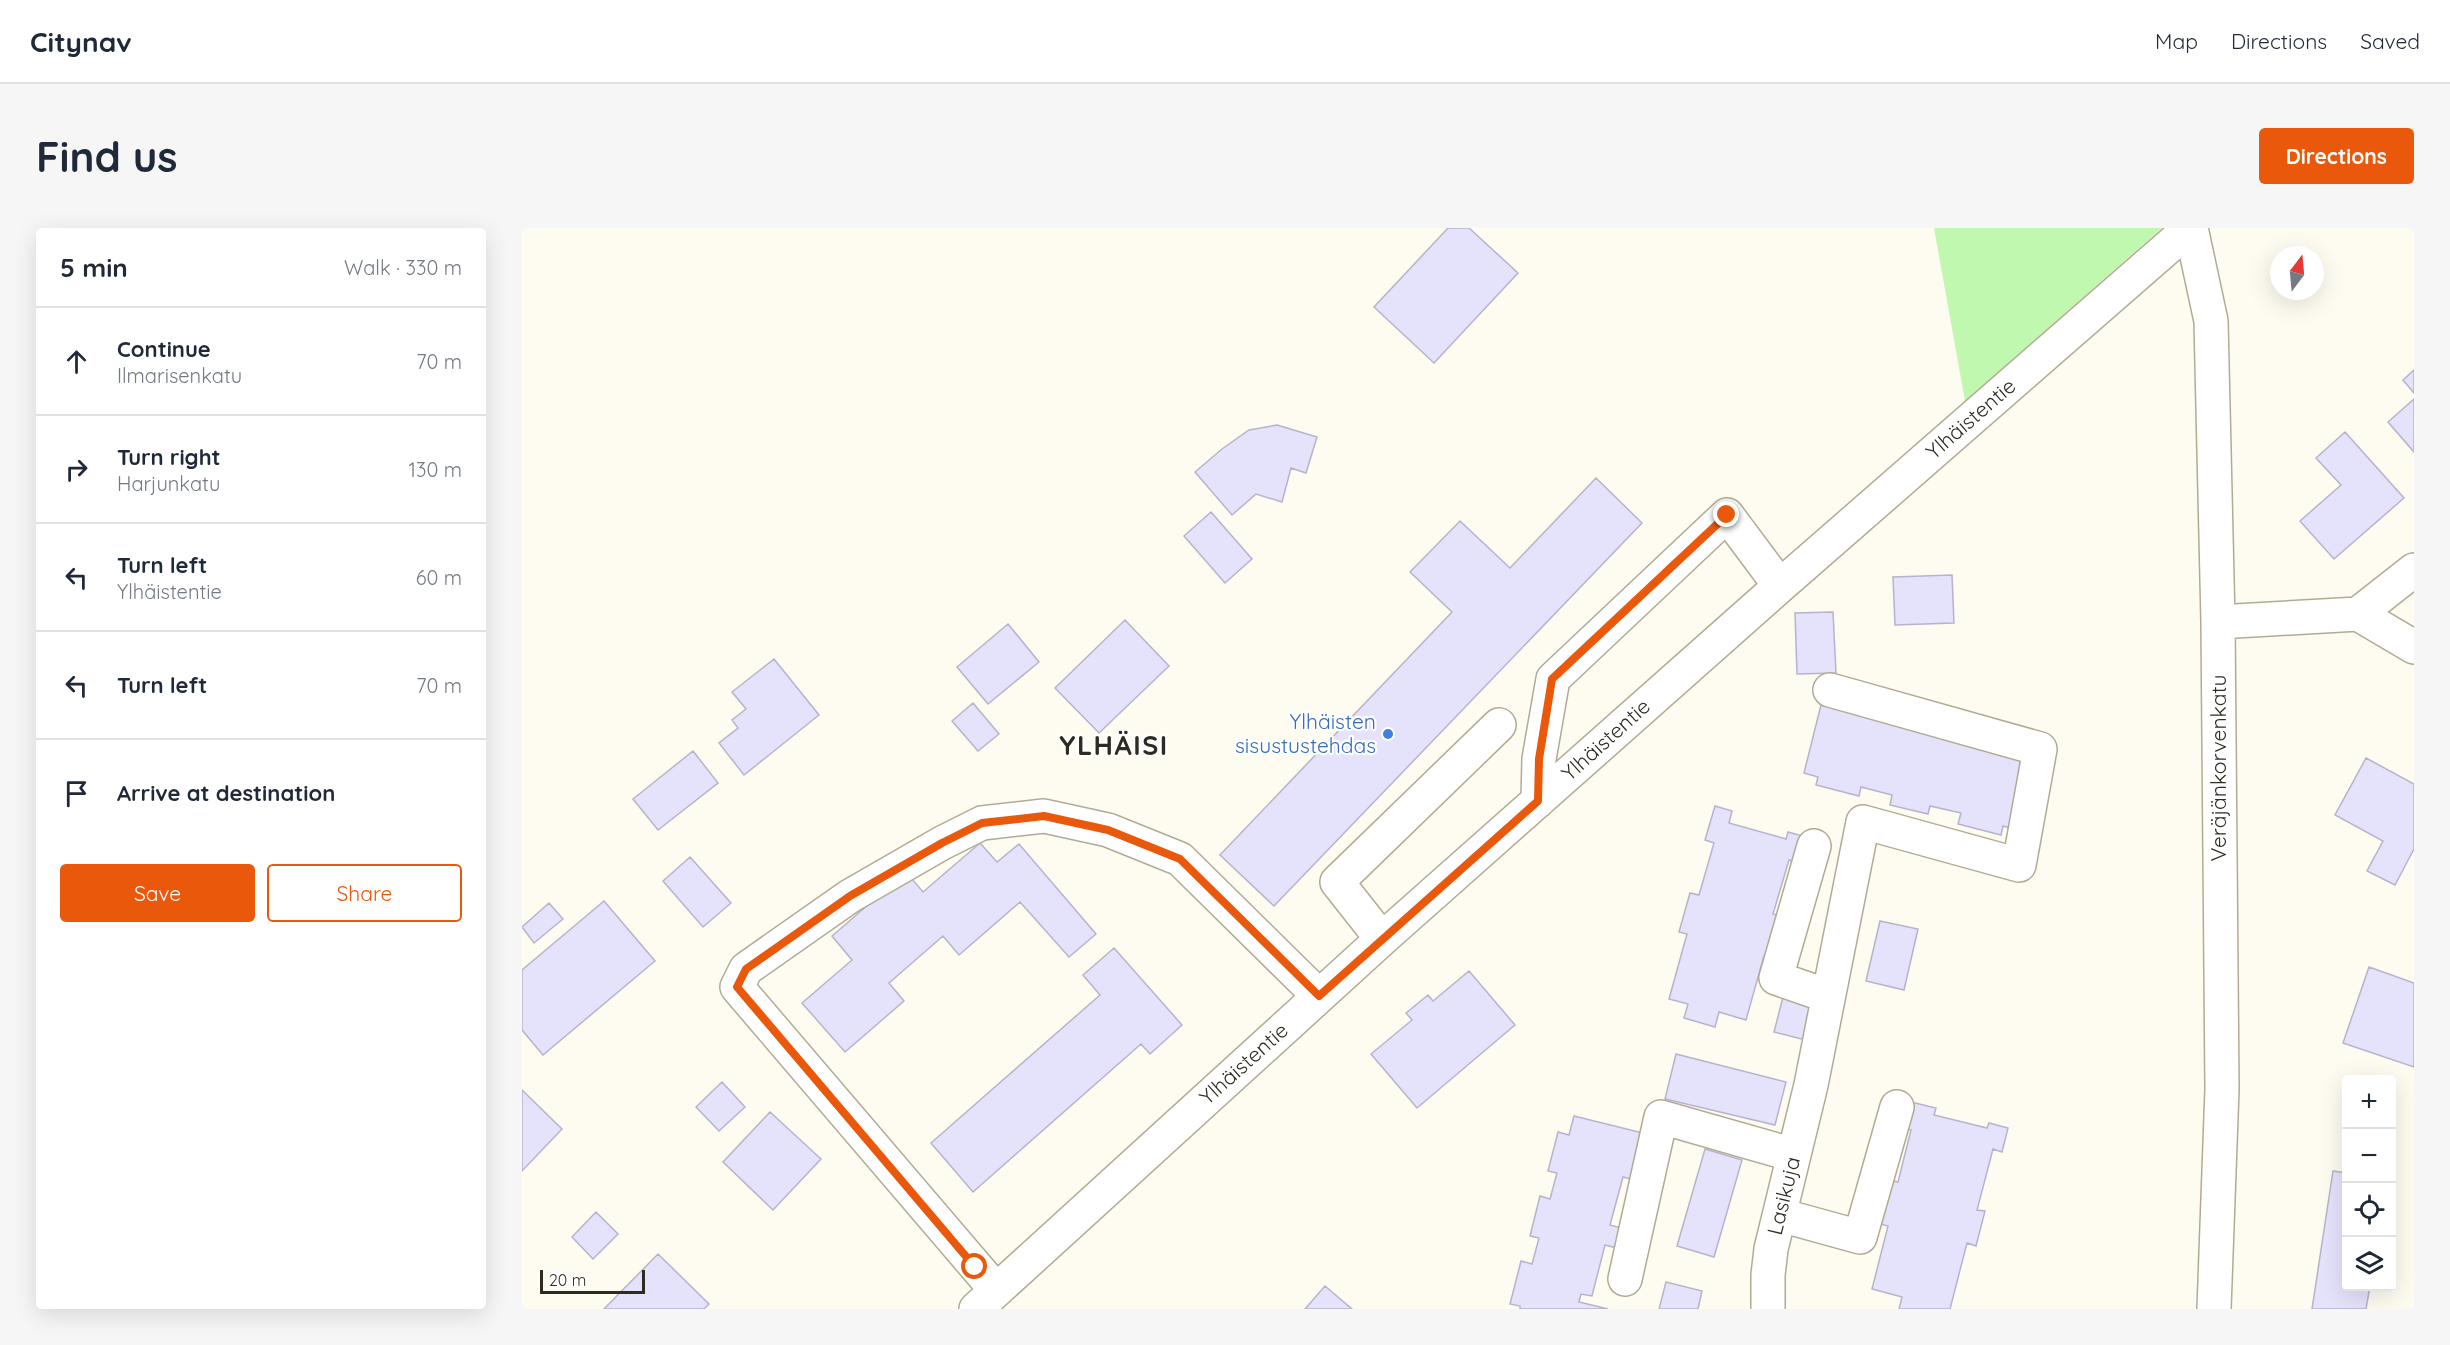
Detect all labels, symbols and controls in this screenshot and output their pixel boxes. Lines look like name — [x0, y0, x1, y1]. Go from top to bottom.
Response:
text: Citynav — [30, 24, 132, 59]
text: Map — [2155, 28, 2198, 54]
text: Directions — [2231, 28, 2327, 54]
text: Saved — [2360, 28, 2420, 54]
button: Directions — [2259, 128, 2414, 184]
text: Find us — [36, 130, 178, 183]
north arrow — [2270, 246, 2324, 300]
text: 5 min — [60, 251, 128, 284]
text: Walk · 330 m — [344, 255, 462, 280]
text: Continue — [117, 335, 211, 363]
icon: ahead — [60, 345, 93, 378]
text: 70 m — [416, 349, 462, 374]
text: Ilmarisenkatu — [117, 363, 242, 388]
street label: Ylhäistentie — [1920, 372, 2020, 464]
text: Turn right — [117, 443, 221, 471]
icon: right — [60, 453, 93, 486]
text: 130 m — [409, 457, 462, 482]
text: Harjunkatu — [117, 471, 220, 496]
route end — [1713, 501, 1739, 527]
text: Turn left — [117, 551, 207, 579]
icon: left — [60, 561, 93, 594]
text: 60 m — [416, 565, 462, 590]
text: Ylhäistentie — [117, 579, 222, 604]
icon: left — [60, 669, 93, 702]
text: Turn left — [117, 671, 207, 699]
text: 70 m — [416, 673, 462, 698]
street label: Veräjänkorvenkatu — [2205, 675, 2231, 861]
street label: Ylhäistentie — [1556, 693, 1655, 786]
place label: Ylhäisten sisustustehdas — [1235, 708, 1376, 758]
marker: Ylhäisten sisustustehdas — [1381, 727, 1395, 741]
district label: YLHÄISI — [1059, 728, 1169, 762]
icon: arrive — [60, 777, 93, 810]
text: Arrive at destination — [117, 779, 335, 807]
button: Save — [60, 864, 255, 922]
button: Share — [267, 864, 462, 922]
street label: Ylhäistentie — [1194, 1017, 1293, 1110]
map controls — [2342, 1075, 2396, 1291]
button: + — [2342, 1075, 2396, 1129]
button: − — [2342, 1129, 2396, 1183]
street label: Lasikuja — [1761, 1154, 1805, 1238]
button: locate — [2342, 1183, 2396, 1237]
button: layers — [2342, 1237, 2396, 1291]
route start — [961, 1253, 987, 1279]
scale bar — [540, 1267, 645, 1294]
text: 20 m — [549, 1270, 586, 1290]

